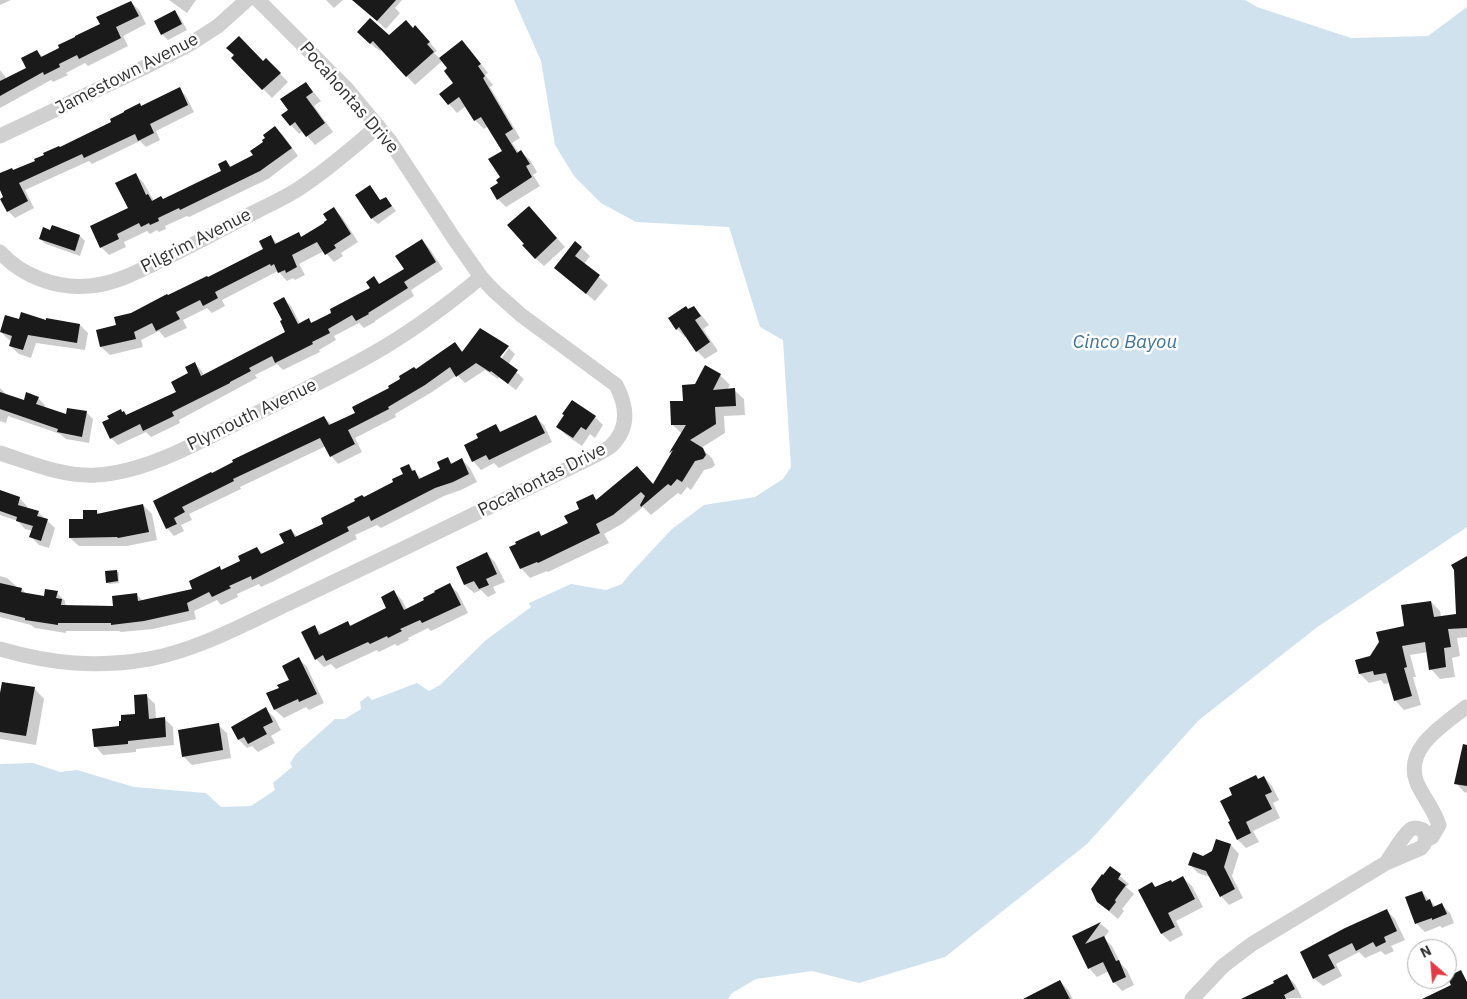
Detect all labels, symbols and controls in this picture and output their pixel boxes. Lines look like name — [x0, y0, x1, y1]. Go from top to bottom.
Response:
street label: Jamestown Avenue — [52, 29, 202, 119]
street label: Pocahontas Drive — [295, 38, 403, 158]
street label: Pilgrim Avenue — [137, 204, 255, 278]
water label: Cinco Bayou — [1073, 332, 1177, 354]
street label: Plymouth Avenue — [184, 374, 320, 456]
street label: Pocahontas Drive — [474, 438, 610, 522]
north arrow — [1407, 939, 1457, 989]
text: N — [1417, 941, 1434, 962]

